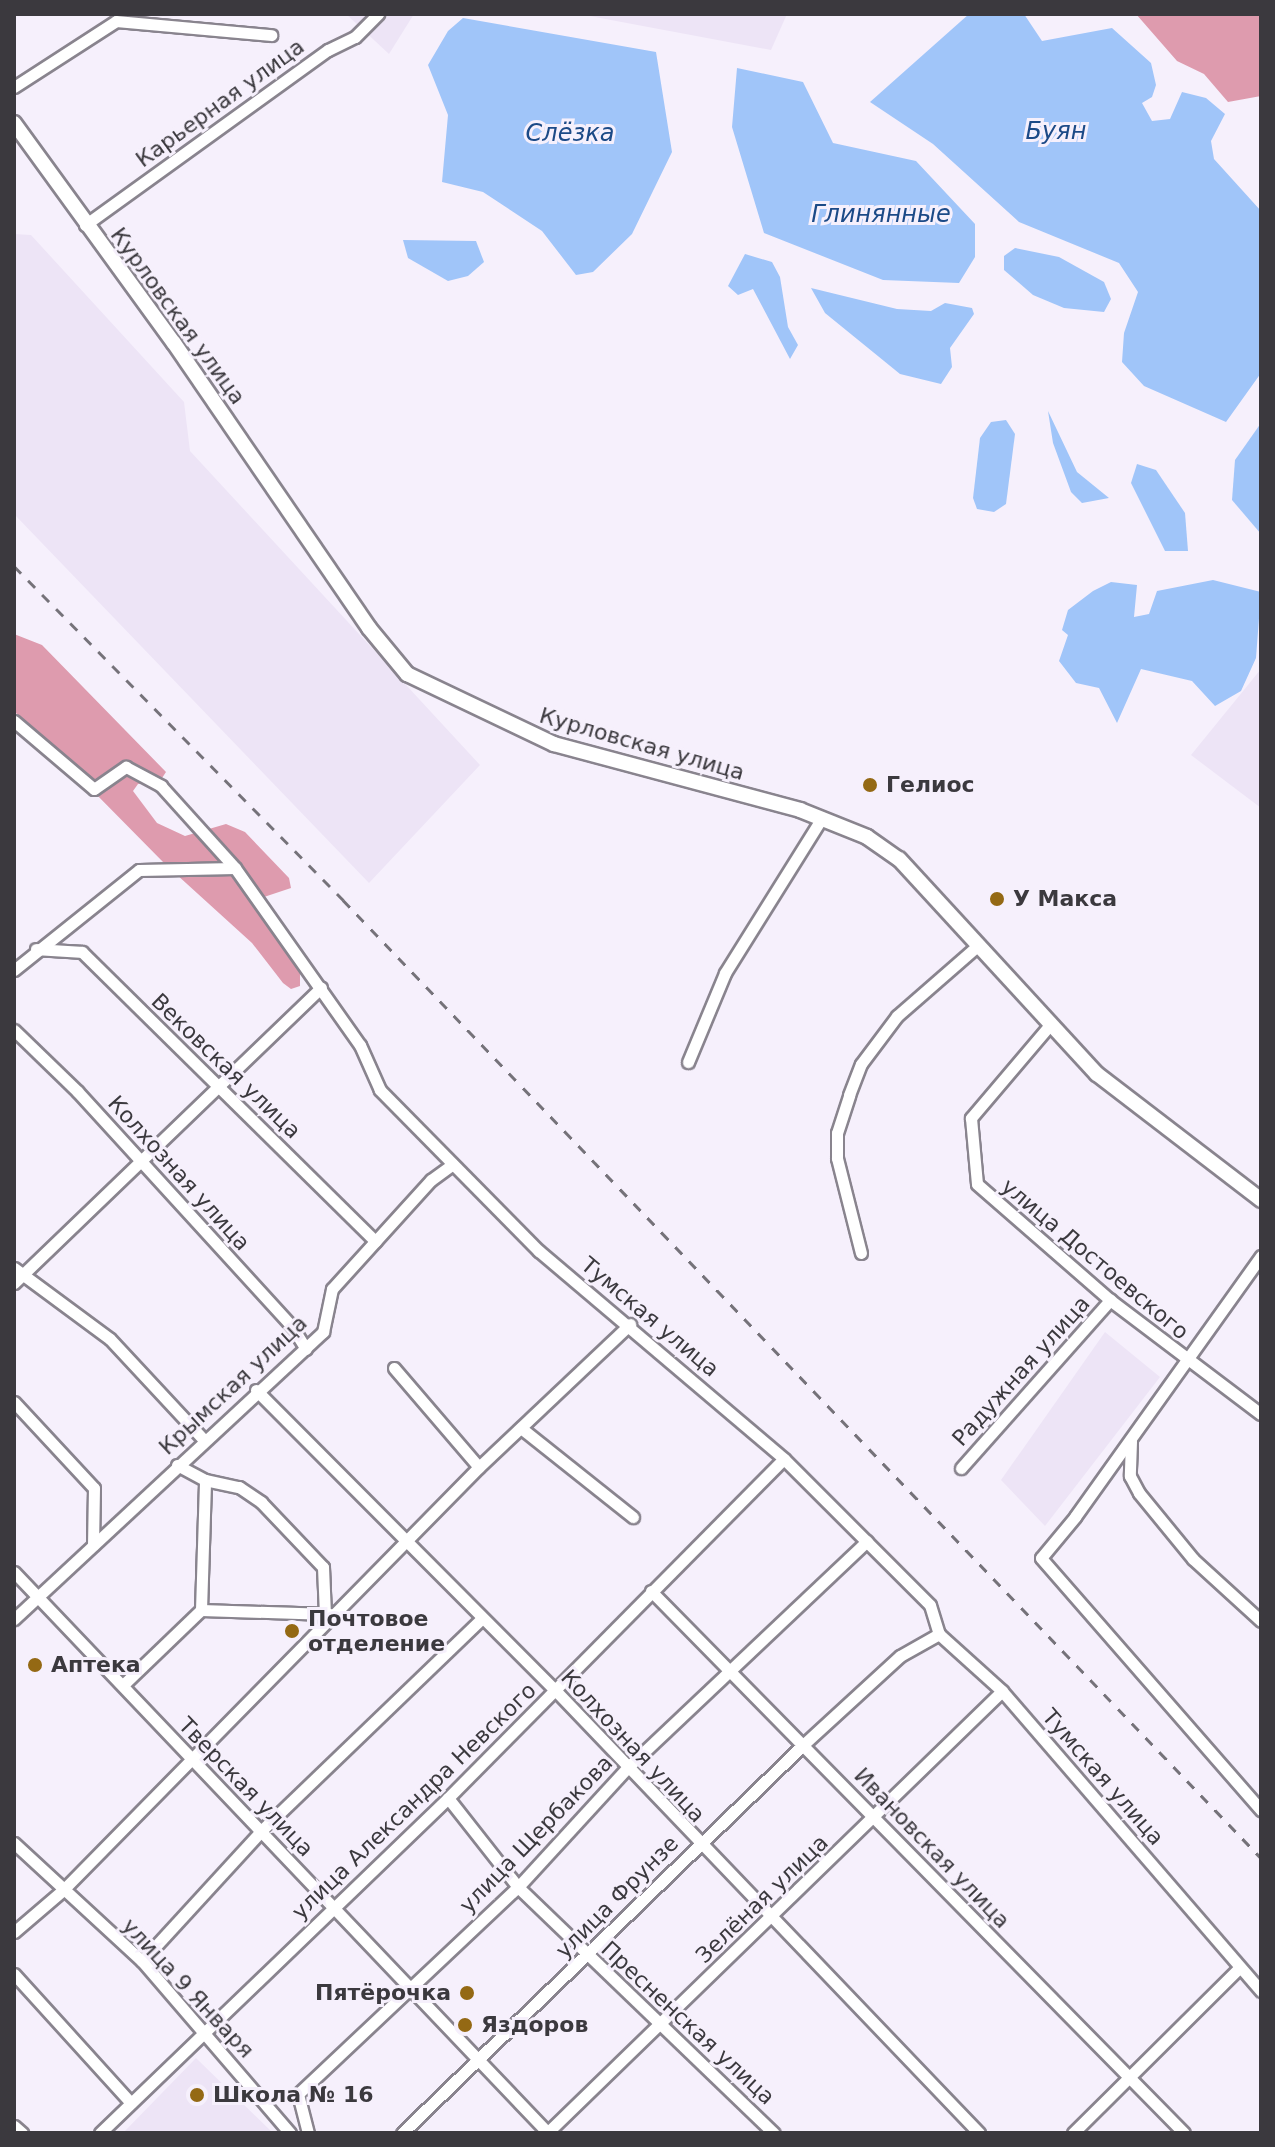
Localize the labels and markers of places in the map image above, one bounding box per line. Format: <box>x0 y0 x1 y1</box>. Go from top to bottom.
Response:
place label: Гелиос <box>886 772 975 798</box>
marker: Гелиос <box>861 776 879 794</box>
place label: У Макса <box>1013 886 1117 912</box>
marker: У Макса <box>988 890 1006 908</box>
place label: Почтовое отделение <box>308 1605 445 1656</box>
marker: Почтовое отделение <box>283 1622 301 1640</box>
place label: Аптека <box>51 1652 141 1678</box>
marker: Аптека <box>26 1656 44 1674</box>
place label: Пятёрочка <box>315 1980 451 2006</box>
marker: Пятёрочка <box>458 1984 476 2002</box>
place label: Яздоров <box>481 2012 588 2038</box>
marker: Яздоров <box>456 2016 474 2034</box>
place label: Школа № 16 <box>213 2082 374 2108</box>
marker: Школа № 16 <box>188 2086 206 2104</box>

